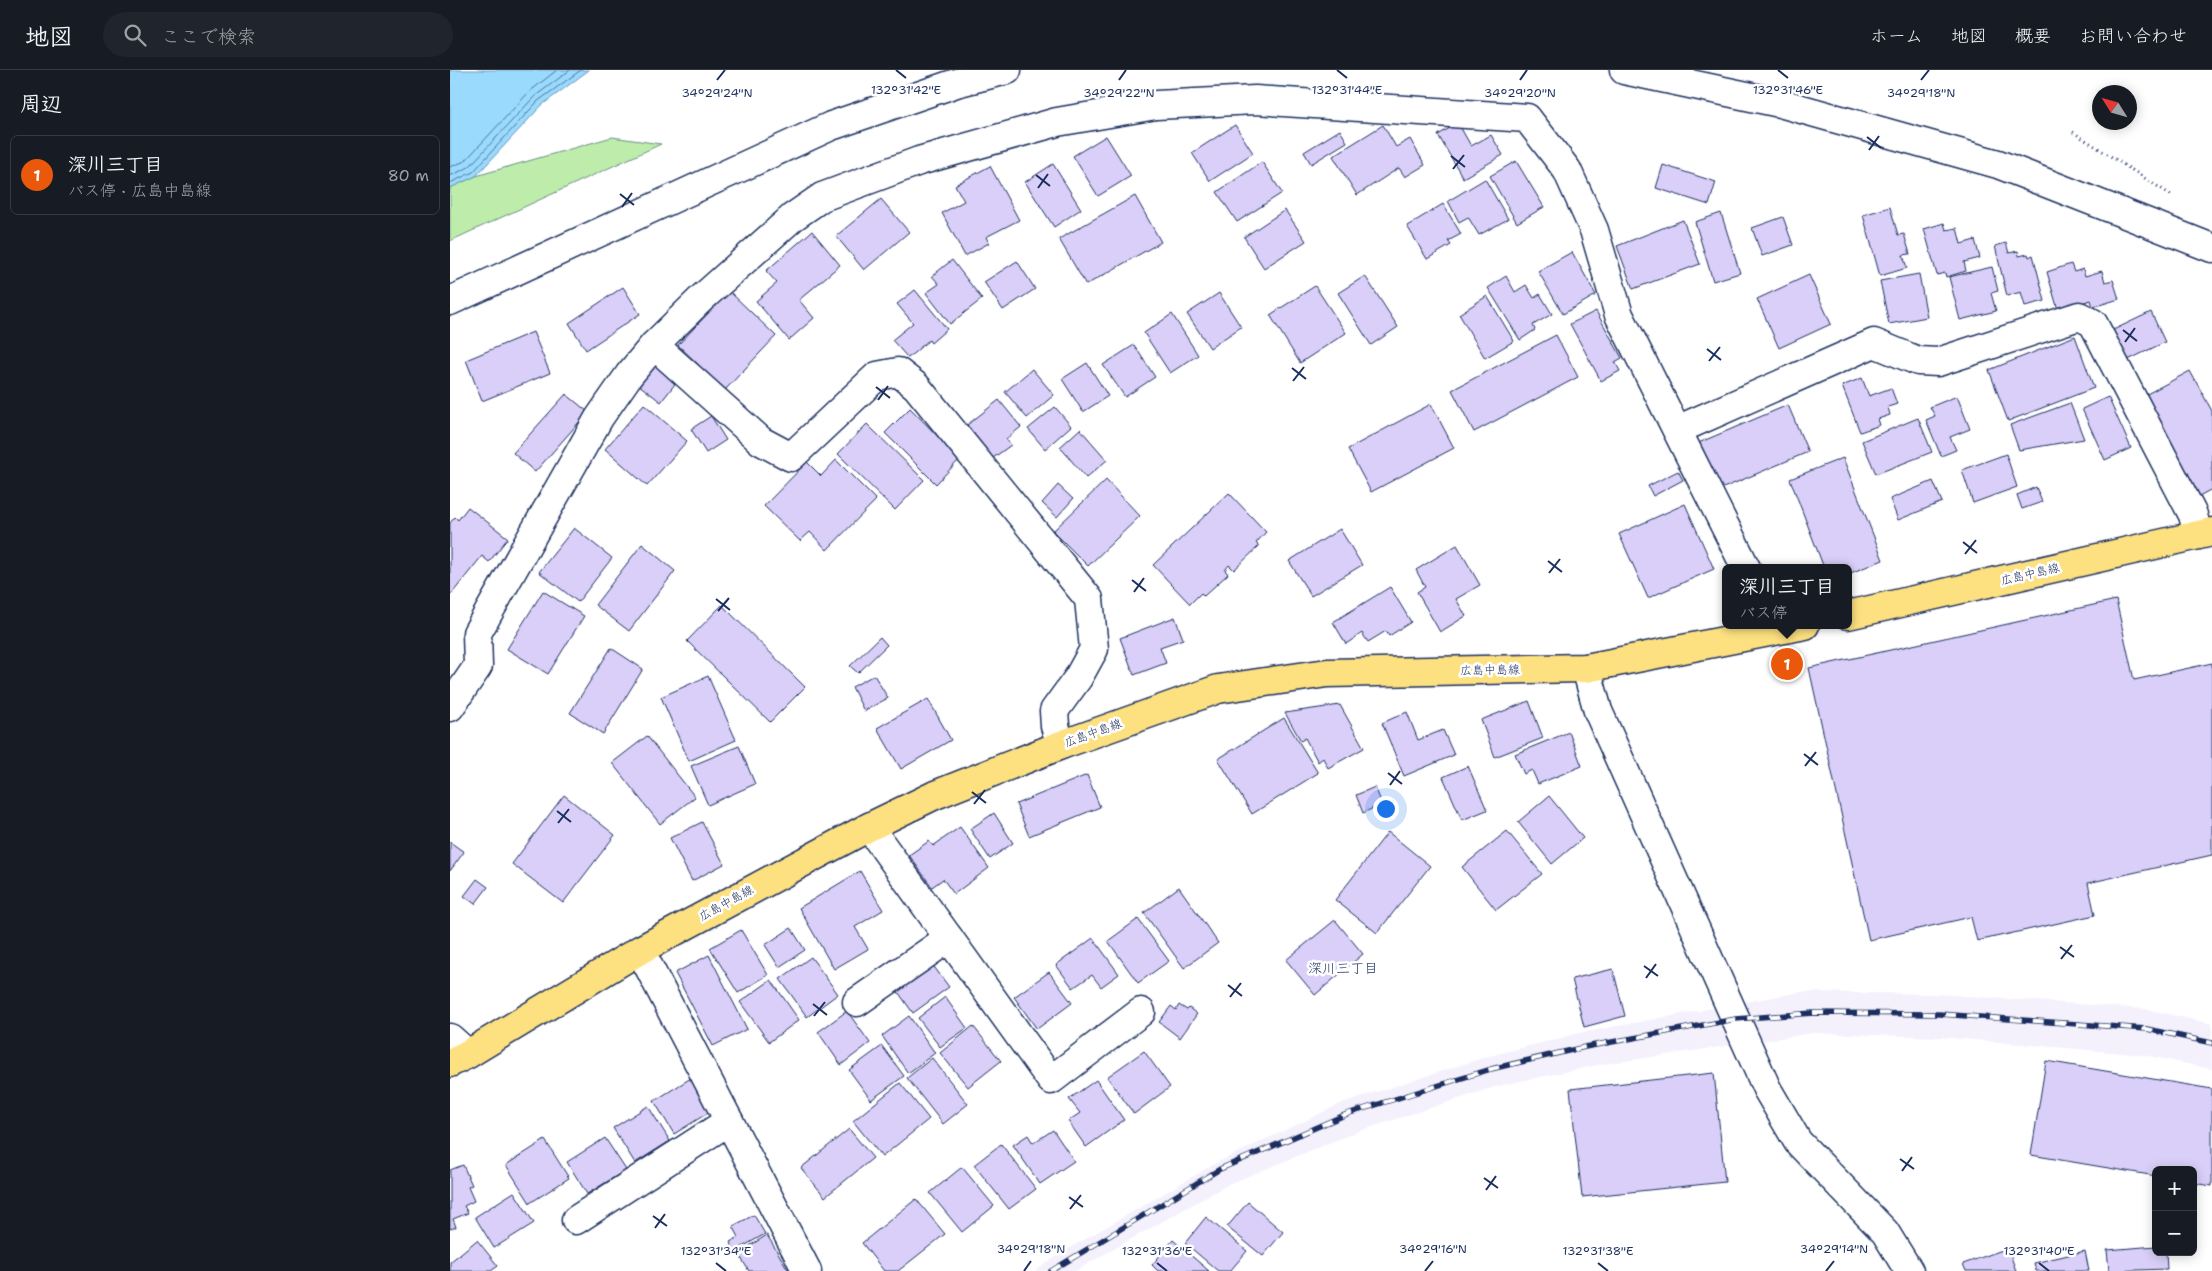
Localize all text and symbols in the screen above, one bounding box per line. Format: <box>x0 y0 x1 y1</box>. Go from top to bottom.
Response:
search box <box>103 12 453 57</box>
text: 地図 <box>25 21 73 53</box>
icon: search <box>121 21 149 49</box>
text: ここで検索 <box>161 24 256 49</box>
text: ホーム <box>1870 24 1923 48</box>
text: 地図 <box>1951 24 1987 48</box>
text: 概要 <box>2015 24 2051 48</box>
text: お問い合わせ <box>2079 24 2187 48</box>
text: 132°31'42"E <box>871 82 941 98</box>
text: 132°31'44"E <box>1312 82 1382 98</box>
text: 132°31'46"E <box>1753 82 1823 98</box>
text: 34°29'24"N <box>681 85 753 101</box>
text: 34°29'22"N <box>1083 85 1155 101</box>
text: 34°29'20"N <box>1484 85 1556 101</box>
text: 34°29'18"N <box>1887 85 1955 101</box>
north arrow <box>2092 85 2137 130</box>
text: 周辺 <box>20 90 62 118</box>
text: 深川三丁目 <box>68 152 163 177</box>
text: 1 <box>33 165 41 186</box>
text: 80 m <box>388 165 429 186</box>
text: バス停 · 広島中島線 <box>68 180 211 201</box>
street label: 広島中島線 <box>1999 559 2061 589</box>
popup <box>1722 564 1852 629</box>
text: 深川三丁目 <box>1739 574 1835 599</box>
text: バス停 <box>1739 602 1788 623</box>
pin: 1 <box>1771 645 1803 683</box>
street label: 広島中島線 <box>1460 661 1520 679</box>
street label: 広島中島線 <box>1062 715 1124 751</box>
your location <box>1373 796 1399 822</box>
street label: 広島中島線 <box>696 881 756 925</box>
district label: 深川三丁目 <box>1308 959 1378 977</box>
map controls <box>2152 1166 2197 1256</box>
button: + <box>2152 1166 2197 1211</box>
button: − <box>2152 1211 2197 1256</box>
text: 34°29'18"N <box>997 1241 1065 1257</box>
text: 34°29'16"N <box>1399 1241 1467 1257</box>
text: 34°29'14"N <box>1800 1241 1868 1257</box>
text: 132°31'34"E <box>681 1243 751 1259</box>
text: 132°31'36"E <box>1122 1243 1192 1259</box>
text: 132°31'38"E <box>1563 1243 1633 1259</box>
text: 132°31'40"E <box>2003 1243 2075 1259</box>

